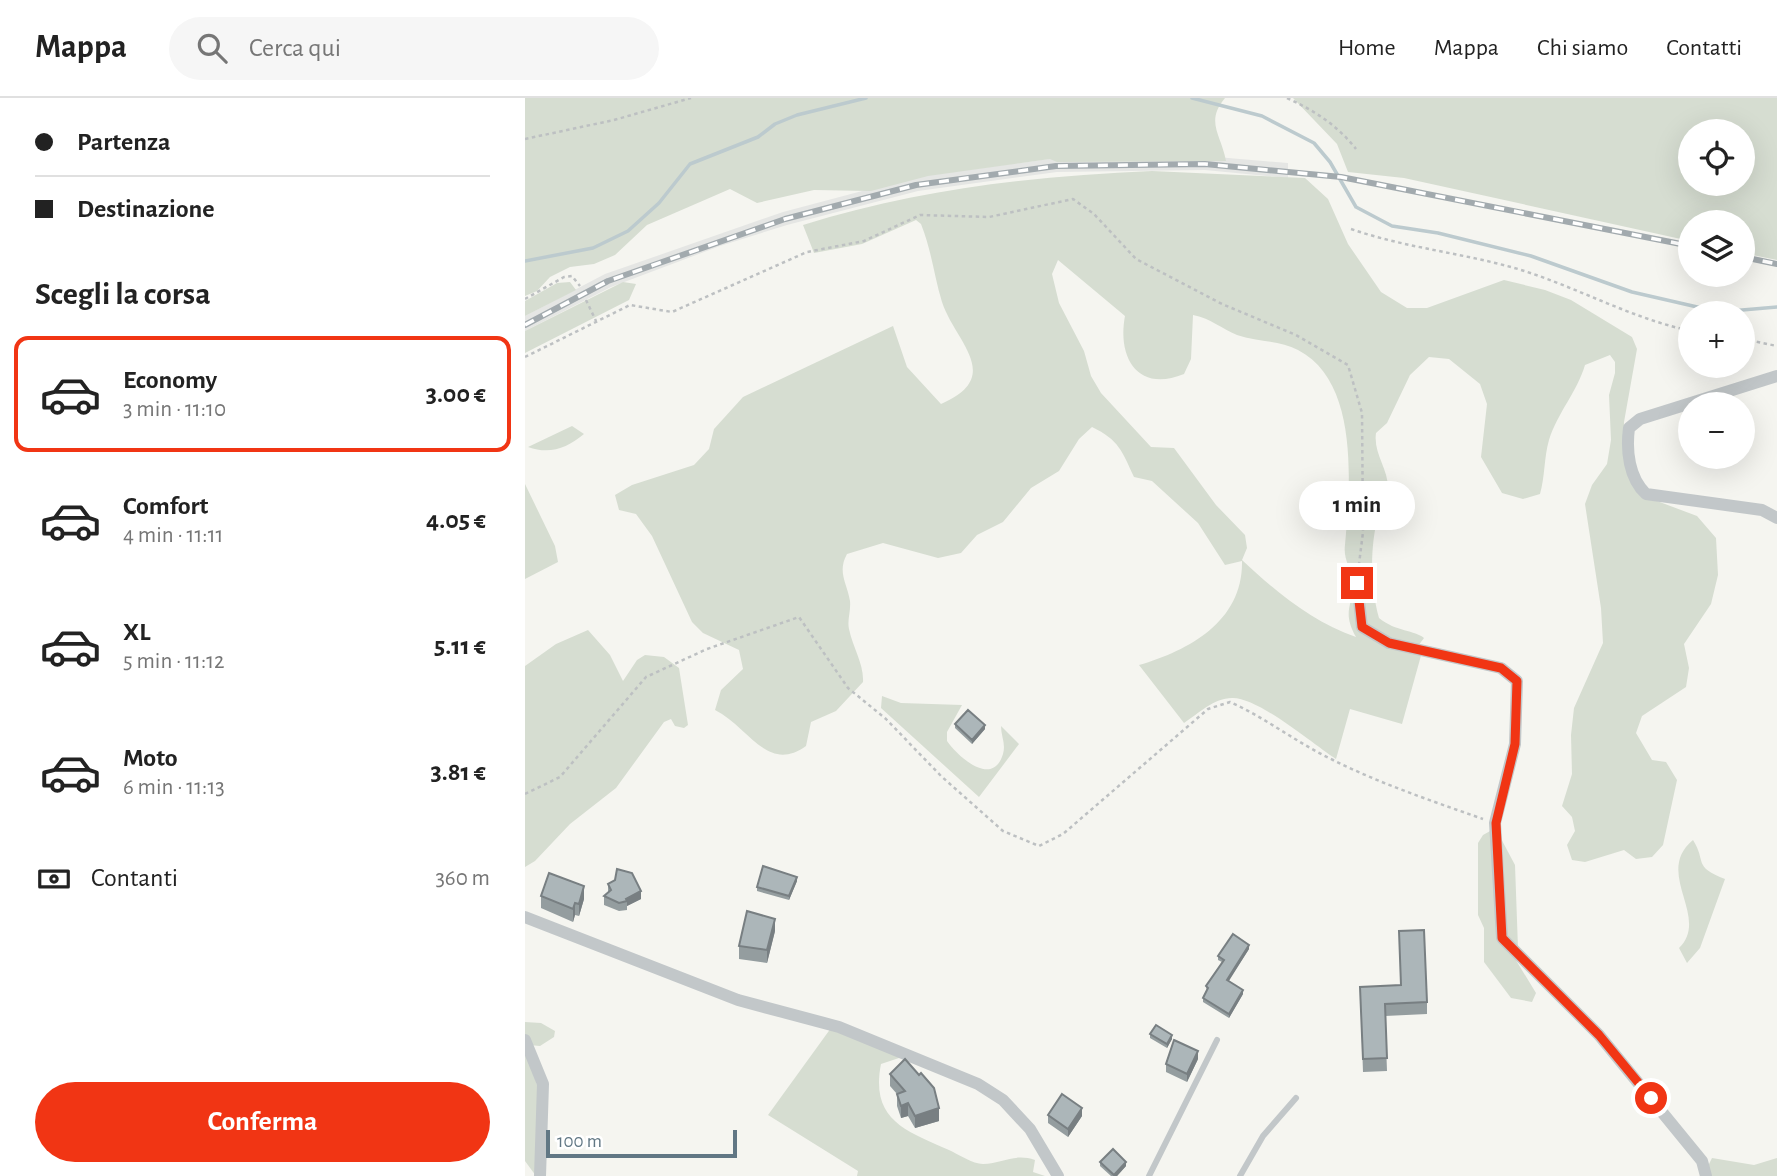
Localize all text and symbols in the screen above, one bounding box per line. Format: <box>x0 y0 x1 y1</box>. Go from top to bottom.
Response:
search box <box>169 17 659 80</box>
icon: search <box>193 29 231 67</box>
text: Mappa <box>35 31 127 64</box>
text: Cerca qui <box>249 35 341 61</box>
text: Home <box>1338 36 1396 60</box>
text: Mappa <box>1434 36 1499 60</box>
text: Chi siamo <box>1537 36 1628 60</box>
text: Contatti <box>1666 36 1742 60</box>
map controls <box>1678 119 1755 469</box>
button: locate <box>1678 119 1755 196</box>
text: Partenza <box>77 129 170 155</box>
text: Destinazione <box>77 196 215 222</box>
button: layers <box>1678 210 1755 287</box>
text: Scegli la corsa <box>35 278 211 310</box>
button: + <box>1678 301 1755 378</box>
icon: car <box>39 363 102 426</box>
text: Economy <box>123 367 217 393</box>
text: 3.00 € <box>426 381 486 407</box>
button: − <box>1678 392 1755 469</box>
text: 3 min · 11:10 <box>123 398 226 421</box>
callout: 1 min <box>1299 482 1415 531</box>
icon: car <box>39 489 102 552</box>
text: Comfort <box>123 493 208 519</box>
text: 1 min <box>1333 494 1381 517</box>
text: 4.05 € <box>426 507 486 533</box>
text: 4 min · 11:11 <box>123 524 223 547</box>
route end <box>1341 567 1373 599</box>
icon: car <box>39 615 102 678</box>
text: XL <box>123 619 150 645</box>
text: 5.11 € <box>434 633 486 659</box>
text: 5 min · 11:12 <box>123 650 225 673</box>
icon: car <box>39 741 102 804</box>
text: Moto <box>123 745 178 771</box>
text: 3.81 € <box>431 759 486 785</box>
text: 6 min · 11:13 <box>123 776 225 799</box>
icon: cash <box>35 860 73 898</box>
text: Contanti <box>91 865 178 891</box>
text: 360 m <box>435 867 490 890</box>
button: Conferma <box>35 1082 490 1162</box>
route start <box>1635 1082 1667 1114</box>
scale bar <box>546 1127 737 1159</box>
text: 100 m <box>557 1132 602 1151</box>

